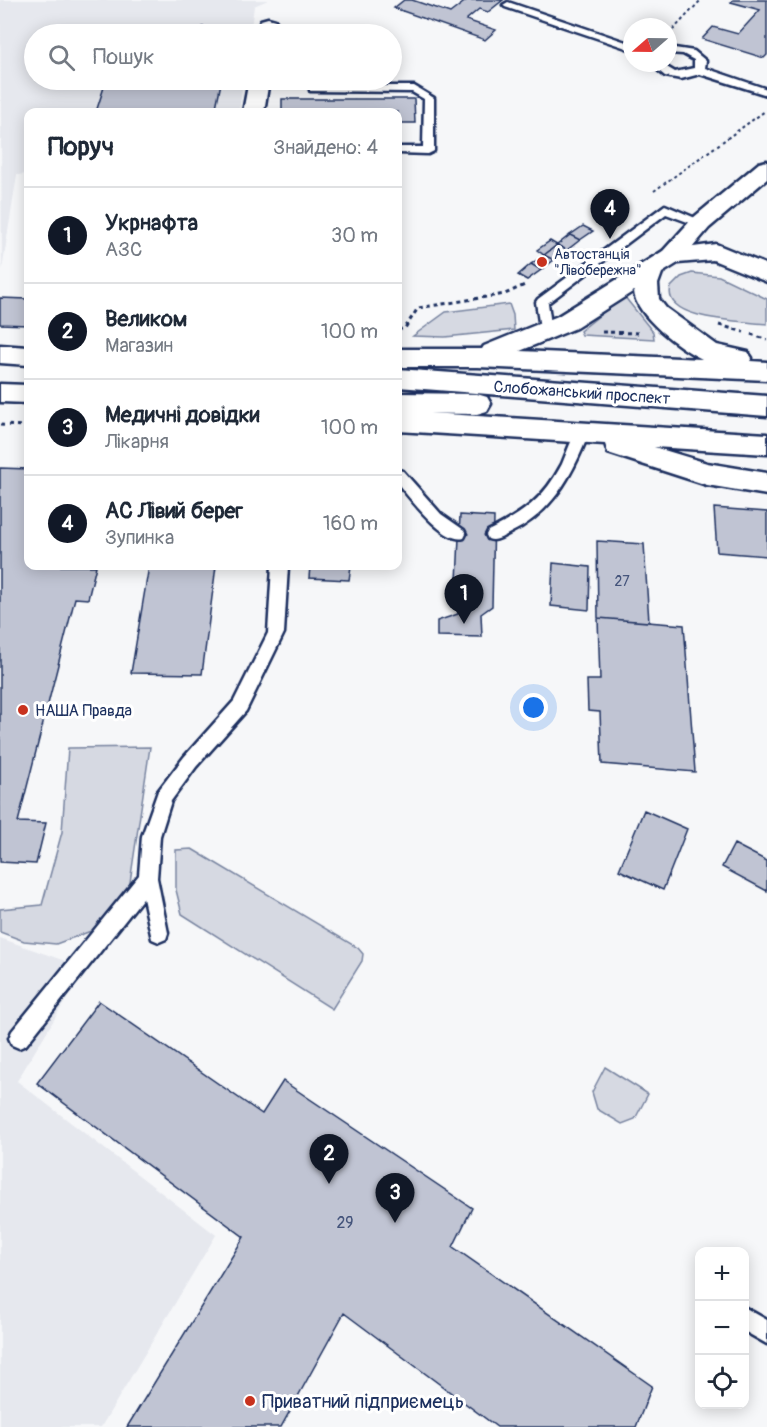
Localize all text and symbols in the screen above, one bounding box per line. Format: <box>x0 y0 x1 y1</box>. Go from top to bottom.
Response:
north arrow <box>623 18 677 72</box>
search box <box>24 24 402 90</box>
icon: search <box>45 41 78 74</box>
text: Пошук <box>93 43 154 71</box>
text: Поруч <box>48 131 114 163</box>
text: Знайдено: 4 <box>273 135 378 160</box>
pin: 4 <box>590 190 630 239</box>
text: Укрнафта <box>105 209 198 237</box>
text: 1 <box>64 223 71 248</box>
text: 30 m <box>331 223 378 248</box>
text: АЗС <box>105 237 142 262</box>
place label: Автостанція "Лівобережна" <box>554 246 642 279</box>
marker: Автостанція "Лівобережна" <box>535 255 549 269</box>
text: Великом <box>105 305 187 333</box>
text: 2 <box>62 319 73 344</box>
text: 100 m <box>321 319 378 344</box>
text: Магазин <box>105 333 173 358</box>
street label: Слобожанський проспект <box>493 377 671 409</box>
text: Медичні довідки <box>105 401 260 429</box>
text: 3 <box>62 415 73 440</box>
text: 100 m <box>321 415 378 440</box>
text: Лікарня <box>105 429 169 454</box>
text: АС Лівий берег <box>105 497 243 525</box>
text: 4 <box>62 511 73 536</box>
text: 160 m <box>323 511 378 536</box>
text: Зупинка <box>105 525 174 550</box>
house number: 27 <box>614 573 630 590</box>
pin: 1 <box>444 574 484 624</box>
your location <box>519 693 548 722</box>
place label: НАША Правда <box>35 701 132 721</box>
marker: НАША Правда <box>16 703 30 717</box>
pin: 2 <box>310 1134 348 1184</box>
pin: 3 <box>376 1174 414 1223</box>
house number: 29 <box>336 1213 354 1233</box>
map controls <box>695 1247 749 1409</box>
button: + <box>695 1247 749 1301</box>
button: − <box>695 1301 749 1355</box>
button: locate <box>695 1355 749 1409</box>
place label: Приватний підприємець <box>262 1389 464 1414</box>
marker: Приватний підприємець <box>243 1394 257 1408</box>

